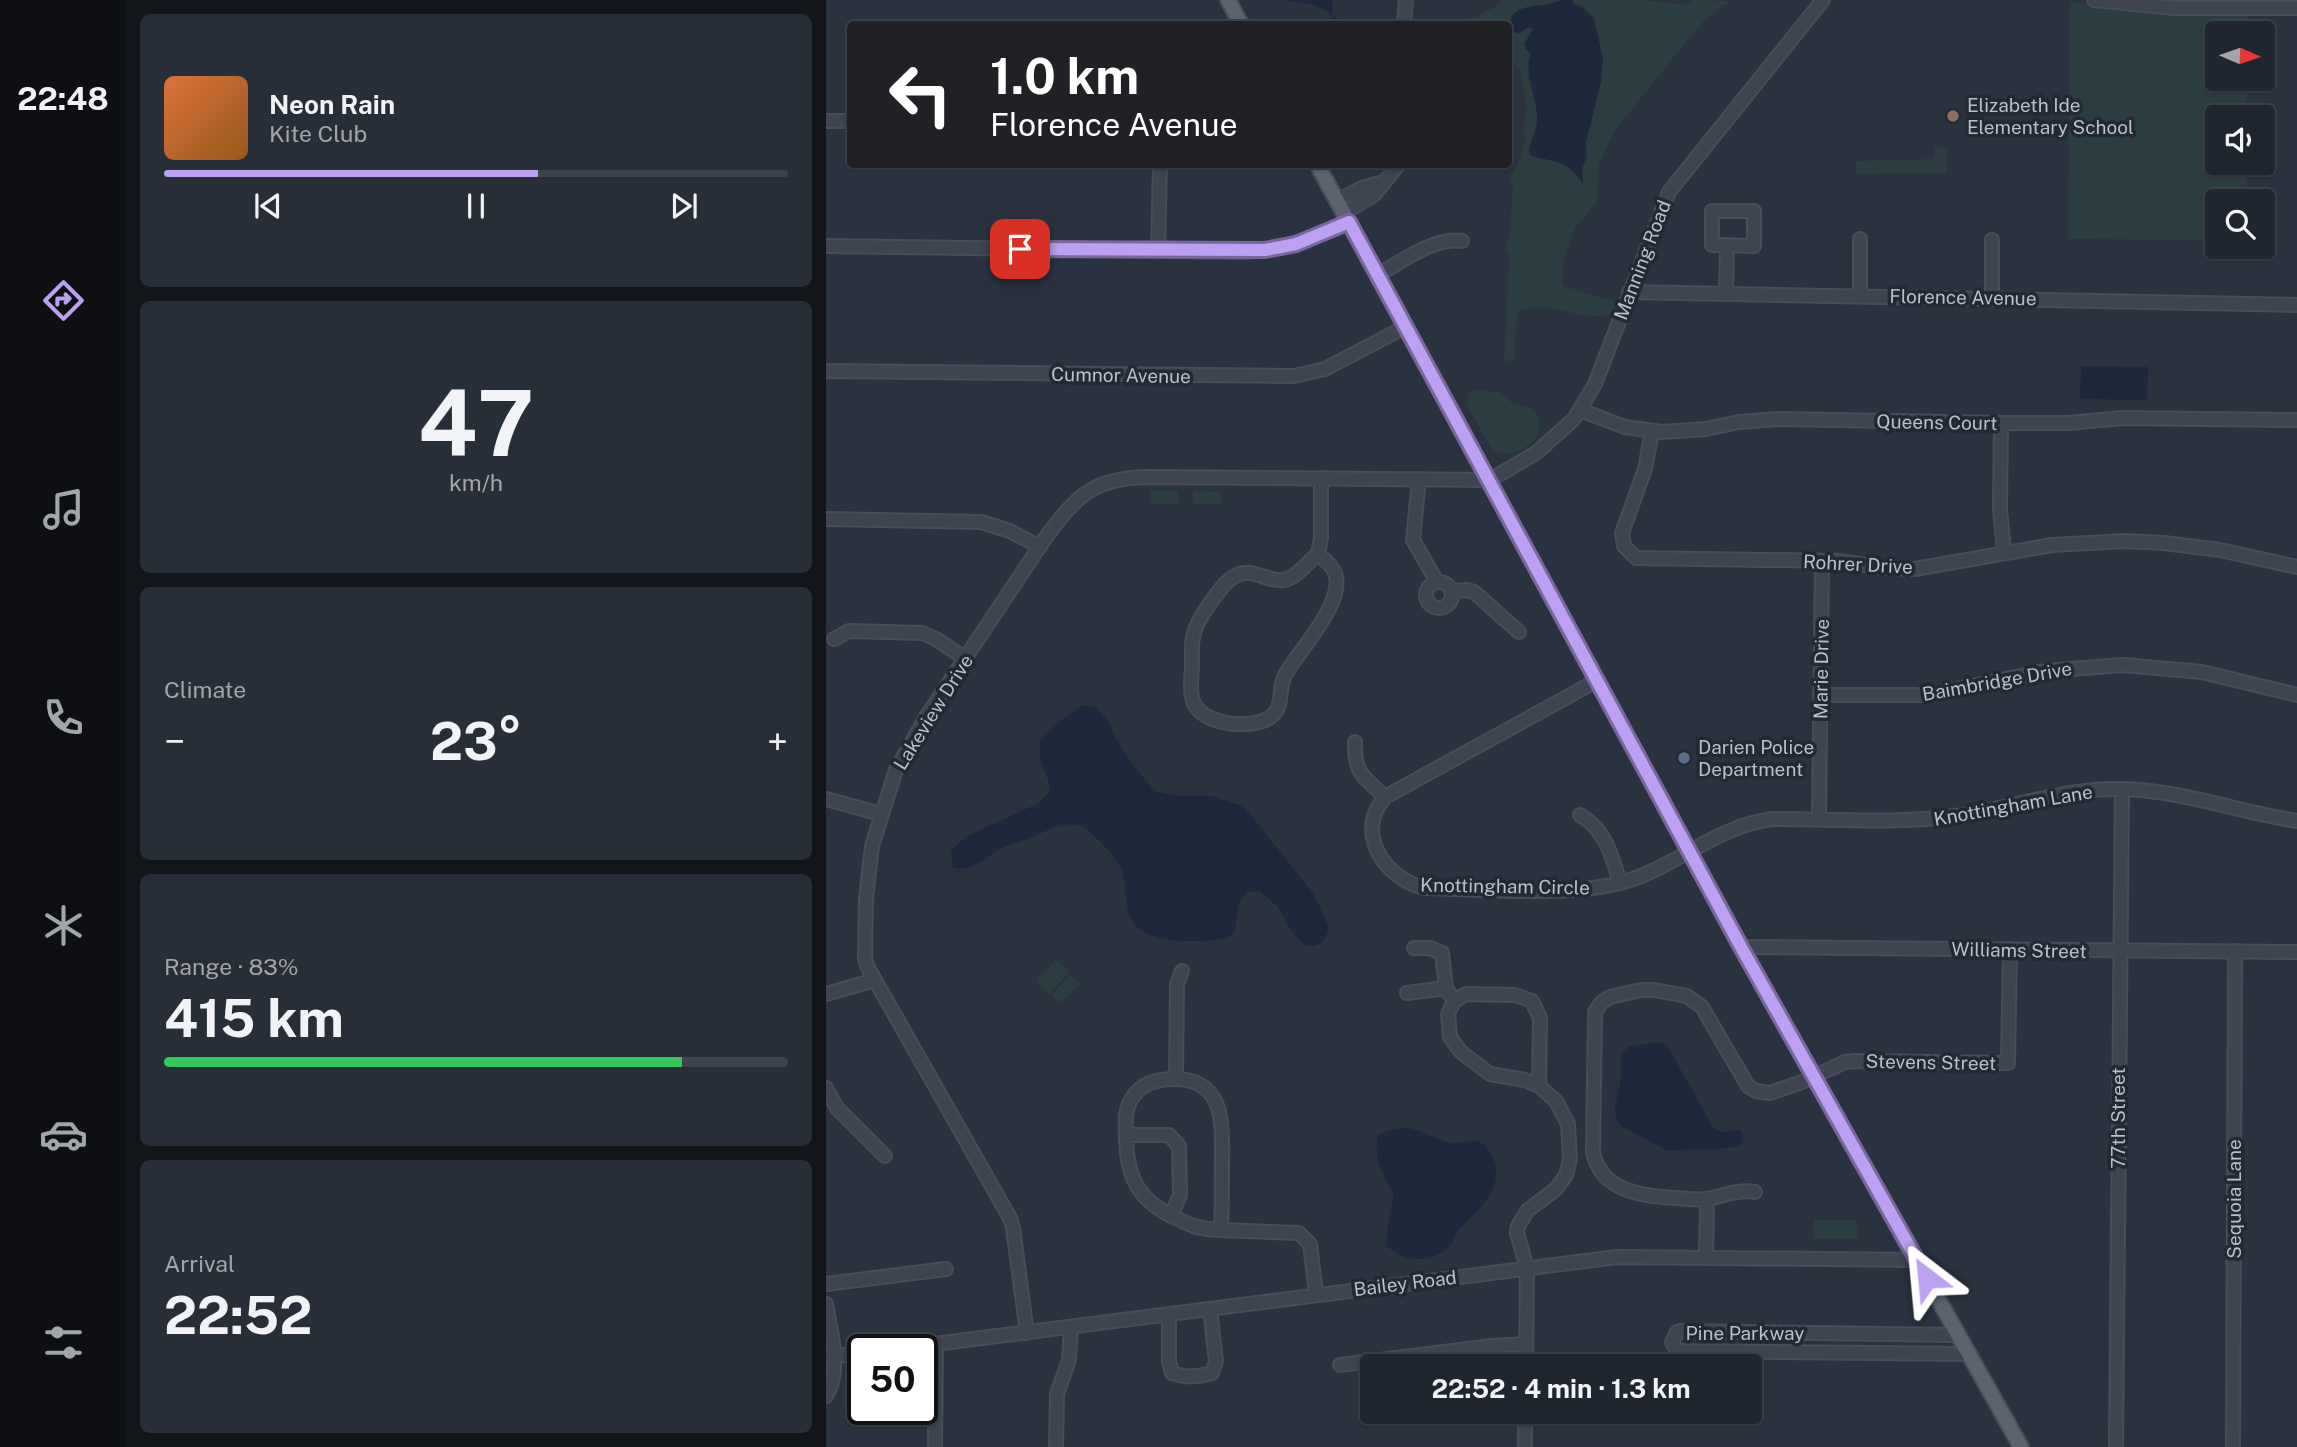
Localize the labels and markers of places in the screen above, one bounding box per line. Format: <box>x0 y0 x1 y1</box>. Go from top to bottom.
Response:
place label: Elizabeth Ide Elementary School <box>1967 94 2134 138</box>
marker: Elizabeth Ide Elementary School <box>1945 108 1961 124</box>
pin <box>990 219 1050 279</box>
place label: Darien Police Department <box>1698 736 1814 780</box>
marker: Darien Police Department <box>1676 750 1692 766</box>

